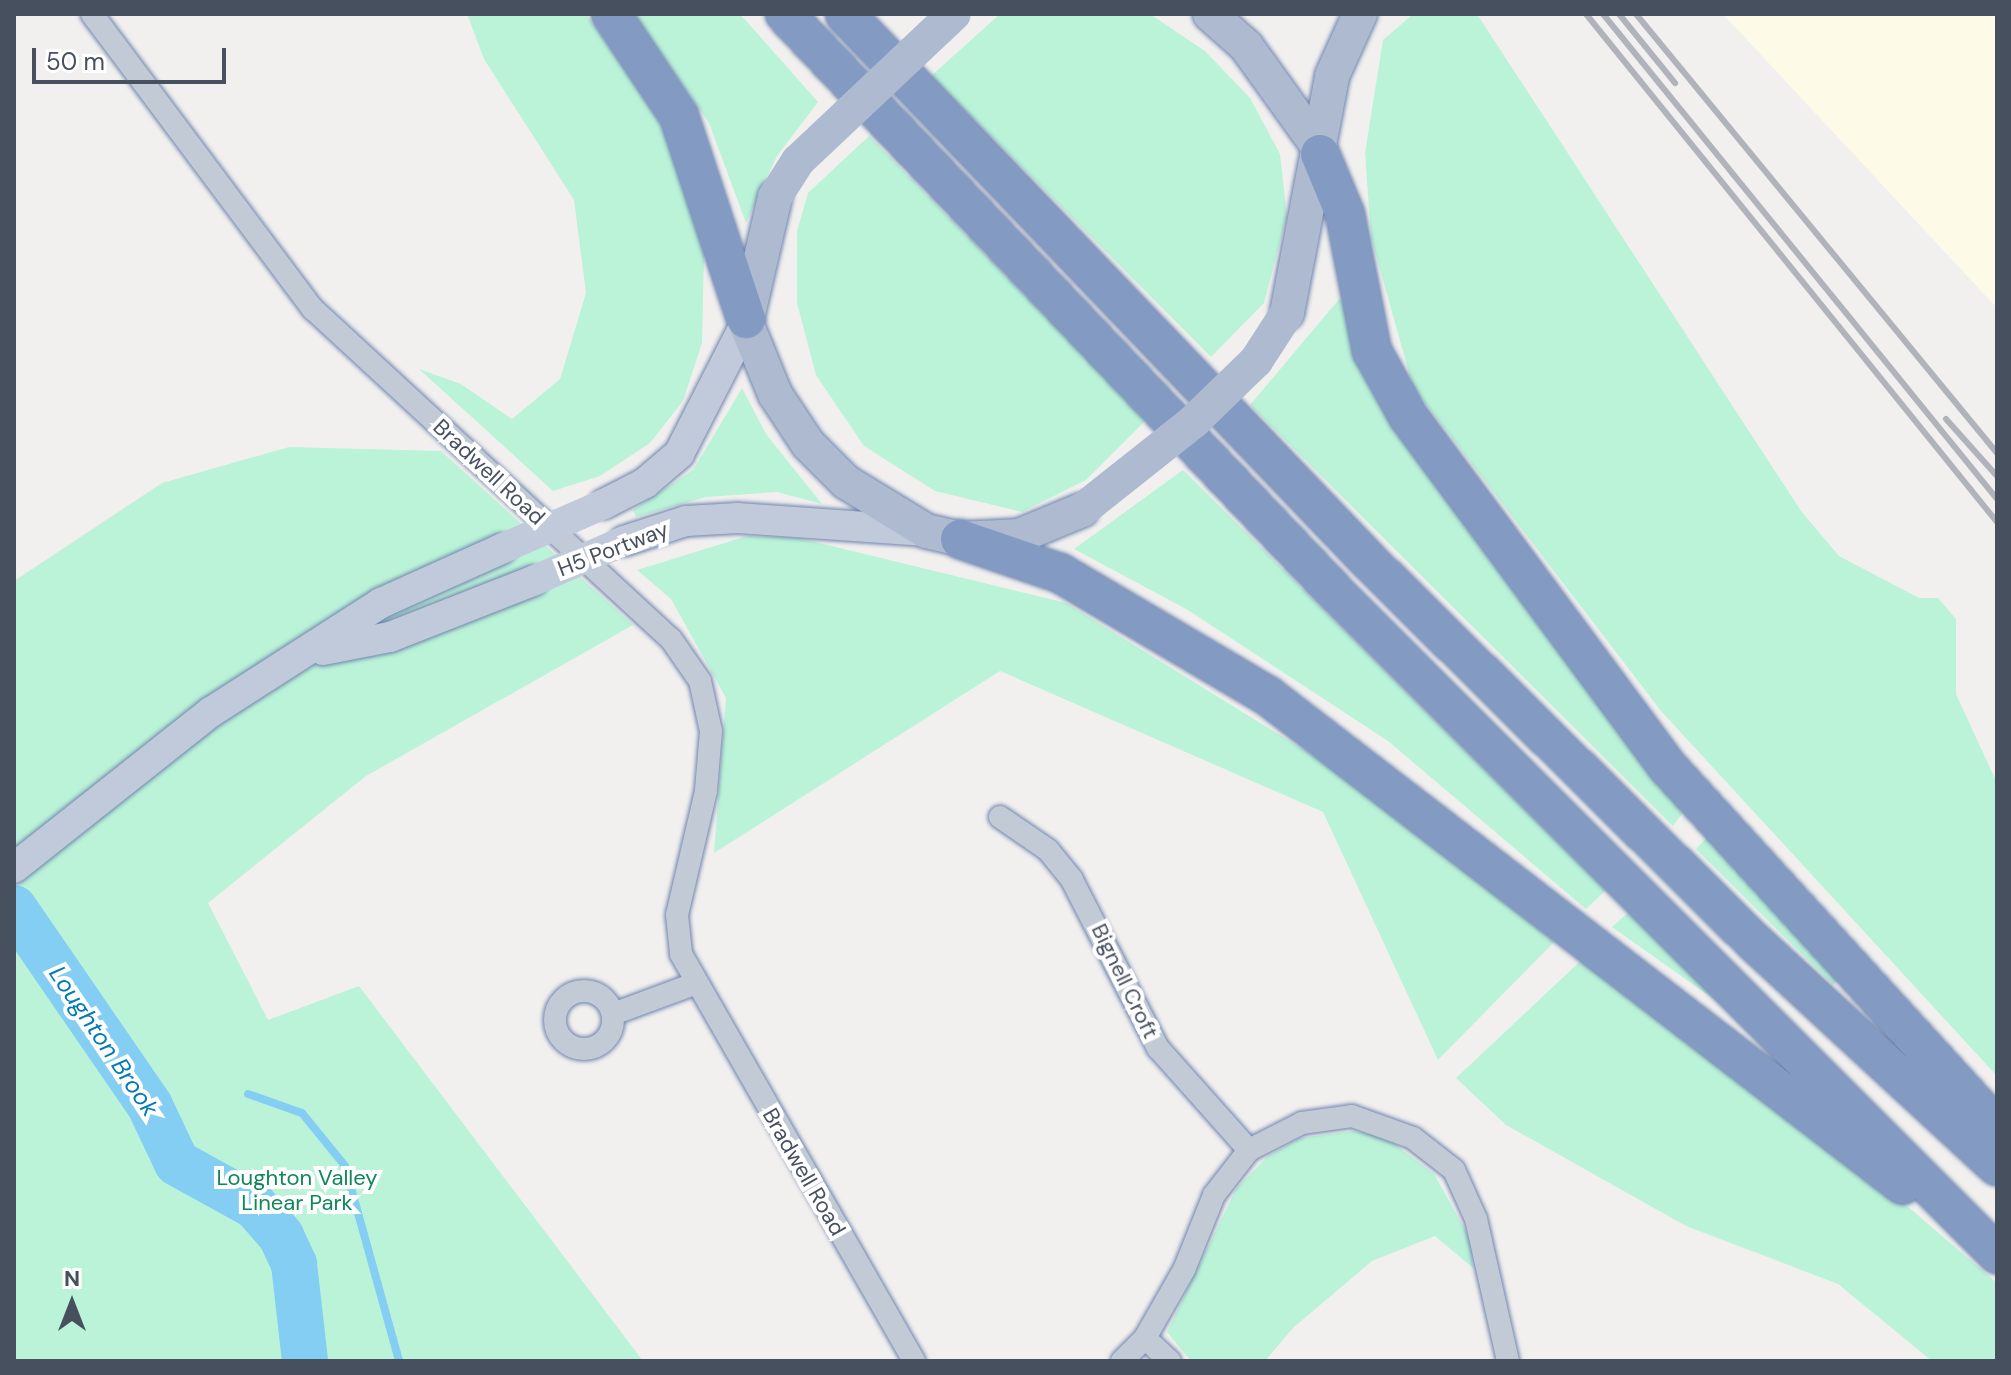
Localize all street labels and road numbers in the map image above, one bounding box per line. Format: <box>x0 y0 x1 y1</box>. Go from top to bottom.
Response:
street label: Bradwell Road <box>428 414 550 530</box>
street label: H5 Portway <box>554 516 672 582</box>
street label: Bignell Croft <box>1086 919 1164 1043</box>
street label: Bradwell Road <box>757 1104 851 1240</box>

